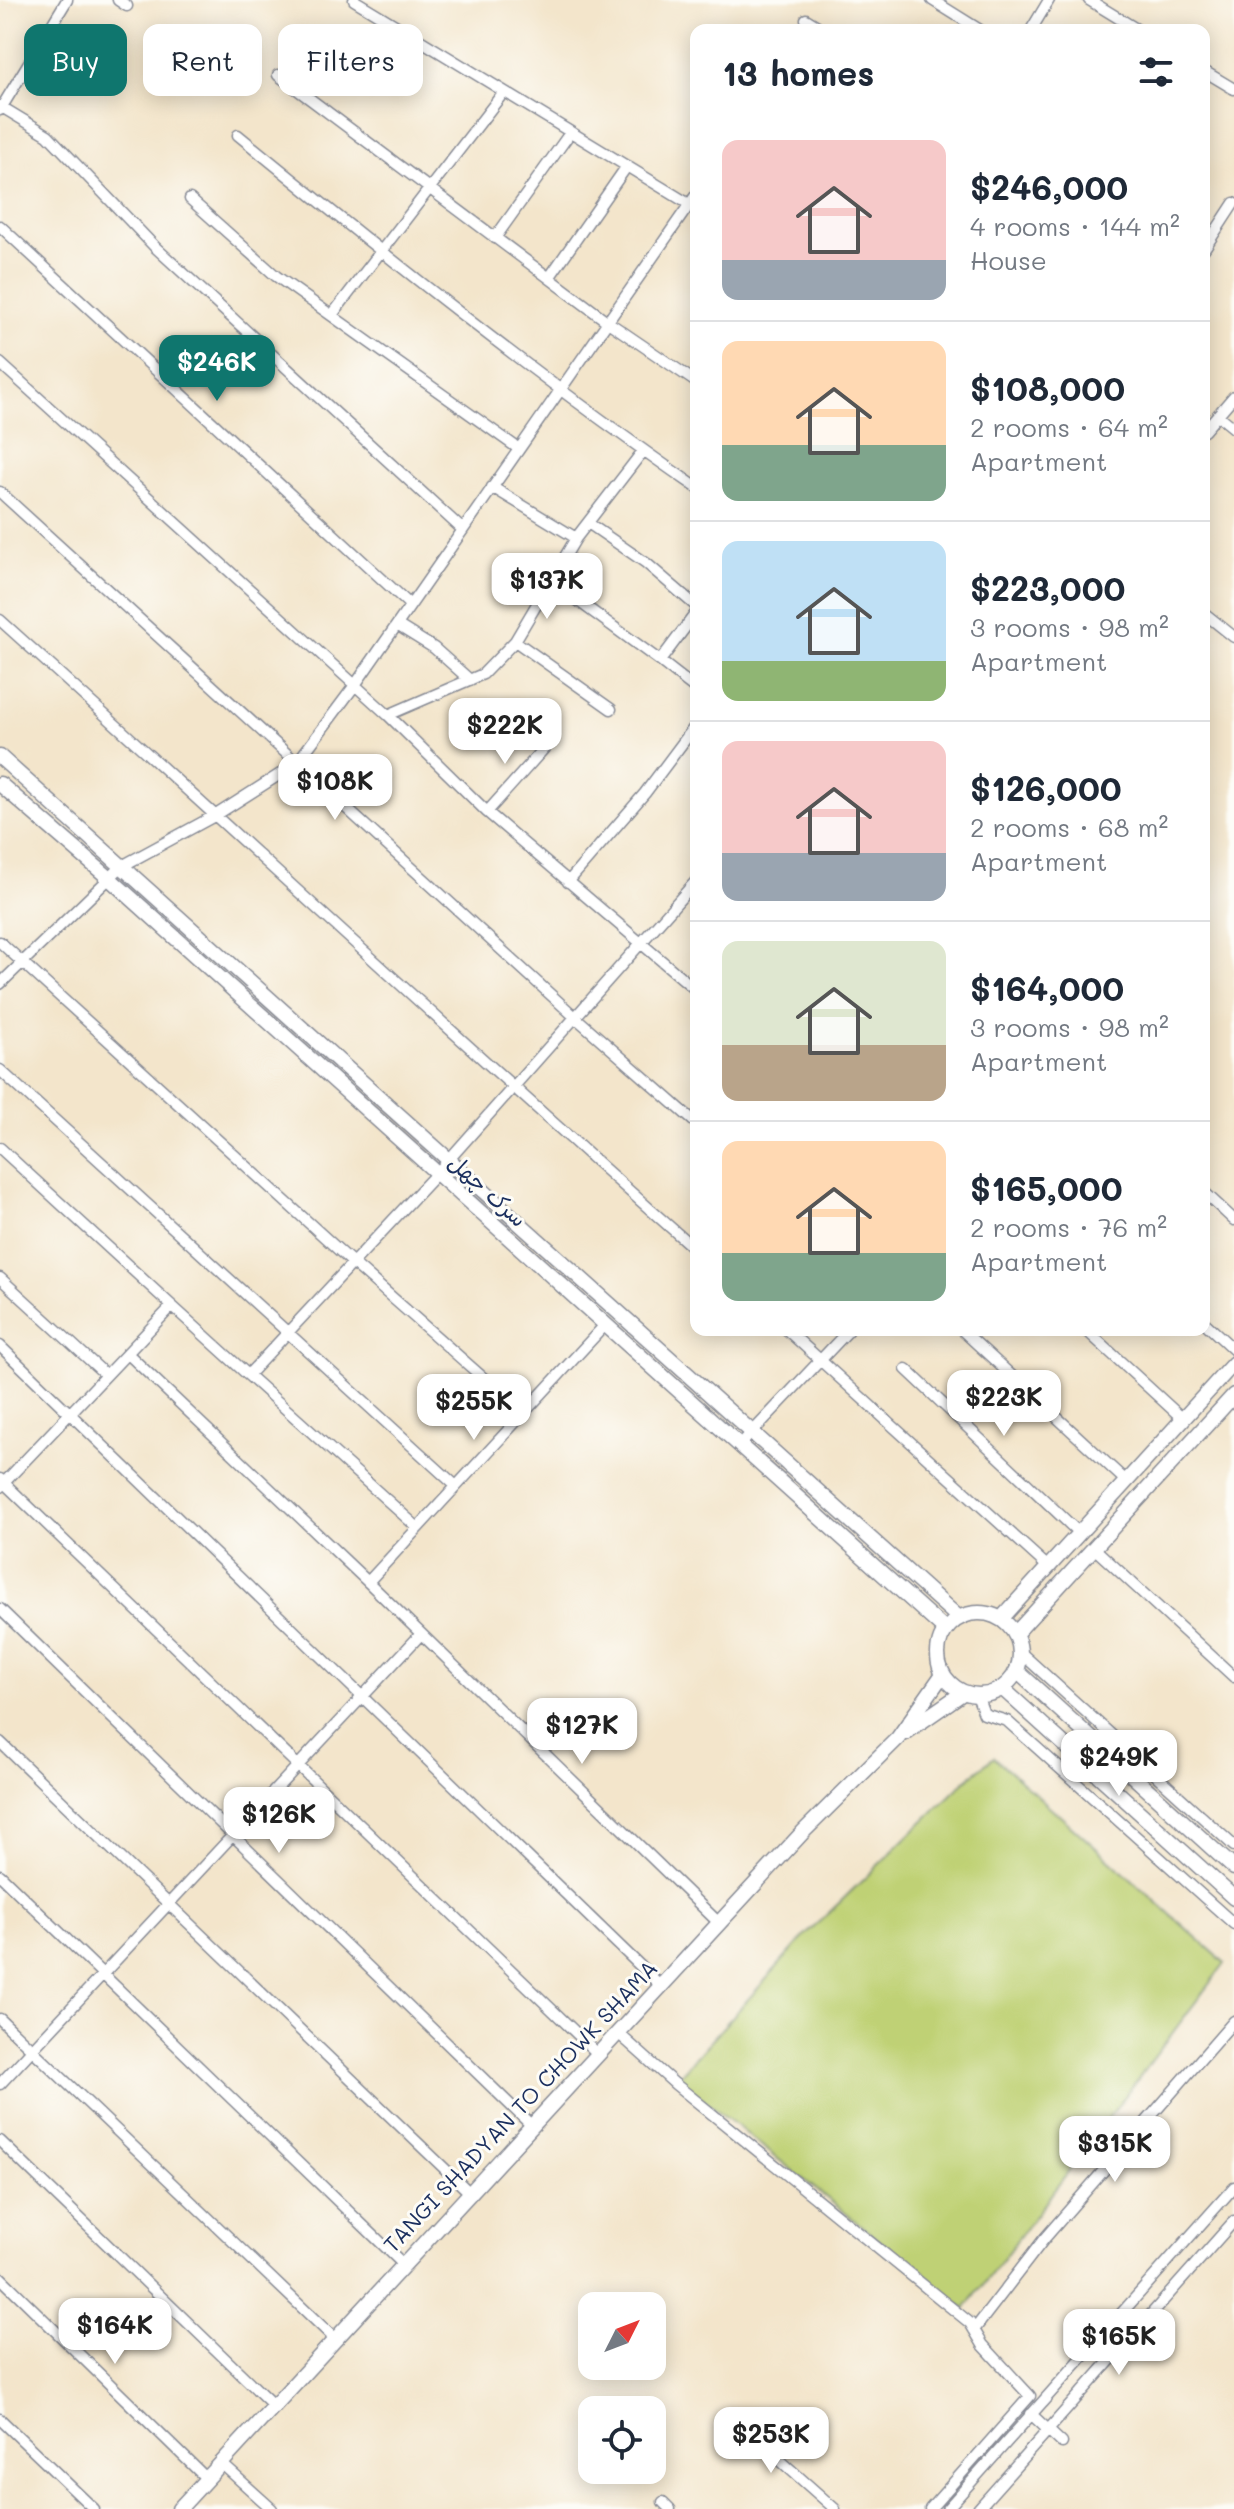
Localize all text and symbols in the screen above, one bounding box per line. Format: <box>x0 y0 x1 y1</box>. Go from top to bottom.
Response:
chip: Buy <box>24 24 127 96</box>
chip: Rent <box>143 24 262 96</box>
chip: Filters <box>278 24 423 96</box>
text: 13 homes <box>722 50 875 95</box>
icon: filters <box>1134 50 1178 94</box>
text: $246,000 <box>970 164 1128 209</box>
icon: home <box>786 172 882 268</box>
text: 4 rooms · 144 m² <box>970 209 1180 243</box>
text: House <box>970 243 1047 277</box>
pin: $246K <box>161 335 273 403</box>
text: $246K <box>177 344 257 378</box>
text: $108,000 <box>970 365 1125 410</box>
icon: home <box>786 373 882 469</box>
text: 2 rooms · 64 m² <box>970 410 1168 444</box>
text: Apartment <box>970 444 1107 478</box>
pin: $137K <box>491 553 603 621</box>
text: $137K <box>510 562 584 596</box>
text: $223,000 <box>970 565 1125 610</box>
icon: home <box>786 573 882 669</box>
text: 3 rooms · 98 m² <box>970 610 1169 644</box>
text: Apartment <box>970 644 1107 678</box>
pin: $222K <box>449 698 561 766</box>
text: $222K <box>467 707 543 741</box>
pin: $108K <box>279 754 391 822</box>
text: $108K <box>296 763 374 797</box>
text: $126,000 <box>970 765 1122 810</box>
icon: home <box>786 773 882 869</box>
text: 2 rooms · 68 m² <box>970 810 1168 844</box>
text: Apartment <box>970 844 1107 878</box>
text: $164,000 <box>970 965 1124 1010</box>
icon: home <box>786 973 882 1069</box>
text: 3 rooms · 98 m² <box>970 1010 1169 1044</box>
text: Apartment <box>970 1044 1107 1078</box>
street label: سرک چهل <box>443 1147 533 1233</box>
text: $165,000 <box>970 1165 1123 1210</box>
icon: home <box>786 1173 882 1269</box>
text: 2 rooms · 76 m² <box>970 1210 1167 1244</box>
text: Apartment <box>970 1244 1107 1278</box>
pin: $223K <box>948 1370 1060 1438</box>
pin: $255K <box>418 1374 530 1442</box>
text: $223K <box>965 1379 1043 1413</box>
text: $255K <box>435 1383 513 1417</box>
pin: $127K <box>526 1698 638 1766</box>
text: $127K <box>545 1707 619 1741</box>
pin: $249K <box>1063 1730 1175 1798</box>
text: $249K <box>1079 1739 1159 1773</box>
pin: $126K <box>223 1787 335 1855</box>
text: $126K <box>242 1796 316 1830</box>
street label: TANGI SHADYAN TO CHOWK SHAMA <box>377 1954 663 2258</box>
pin: $315K <box>1059 2116 1171 2184</box>
text: $315K <box>1077 2125 1153 2159</box>
north arrow <box>578 2292 666 2380</box>
map controls <box>578 2292 666 2484</box>
pin: $164K <box>59 2298 171 2366</box>
text: $164K <box>77 2307 153 2341</box>
pin: $165K <box>1063 2309 1175 2377</box>
text: $165K <box>1081 2318 1157 2352</box>
button: locate <box>578 2396 666 2484</box>
pin: $253K <box>715 2407 827 2475</box>
text: $253K <box>732 2416 810 2450</box>

